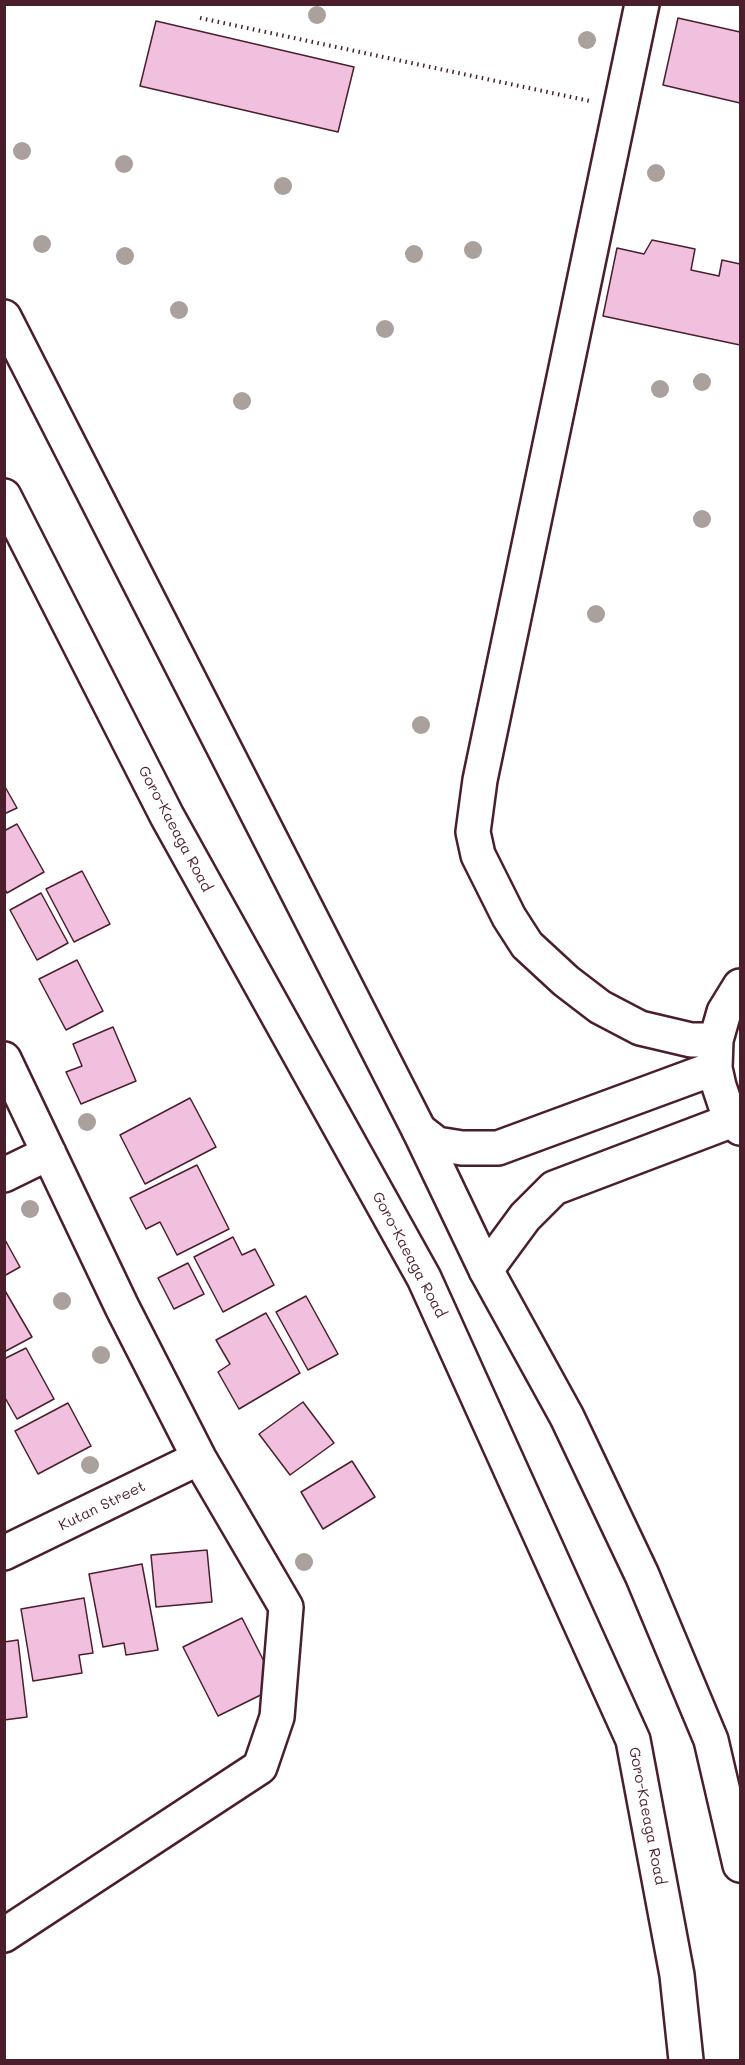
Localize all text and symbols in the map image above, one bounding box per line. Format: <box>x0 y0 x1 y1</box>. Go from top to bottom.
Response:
street label: Goro-Kaeaga Road <box>134 763 216 895</box>
street label: Goro-Kaeaga Road <box>368 1189 450 1321</box>
street label: Kutan Street <box>56 1477 148 1535</box>
street label: Goro-Kaeaga Road <box>625 1746 669 1886</box>

